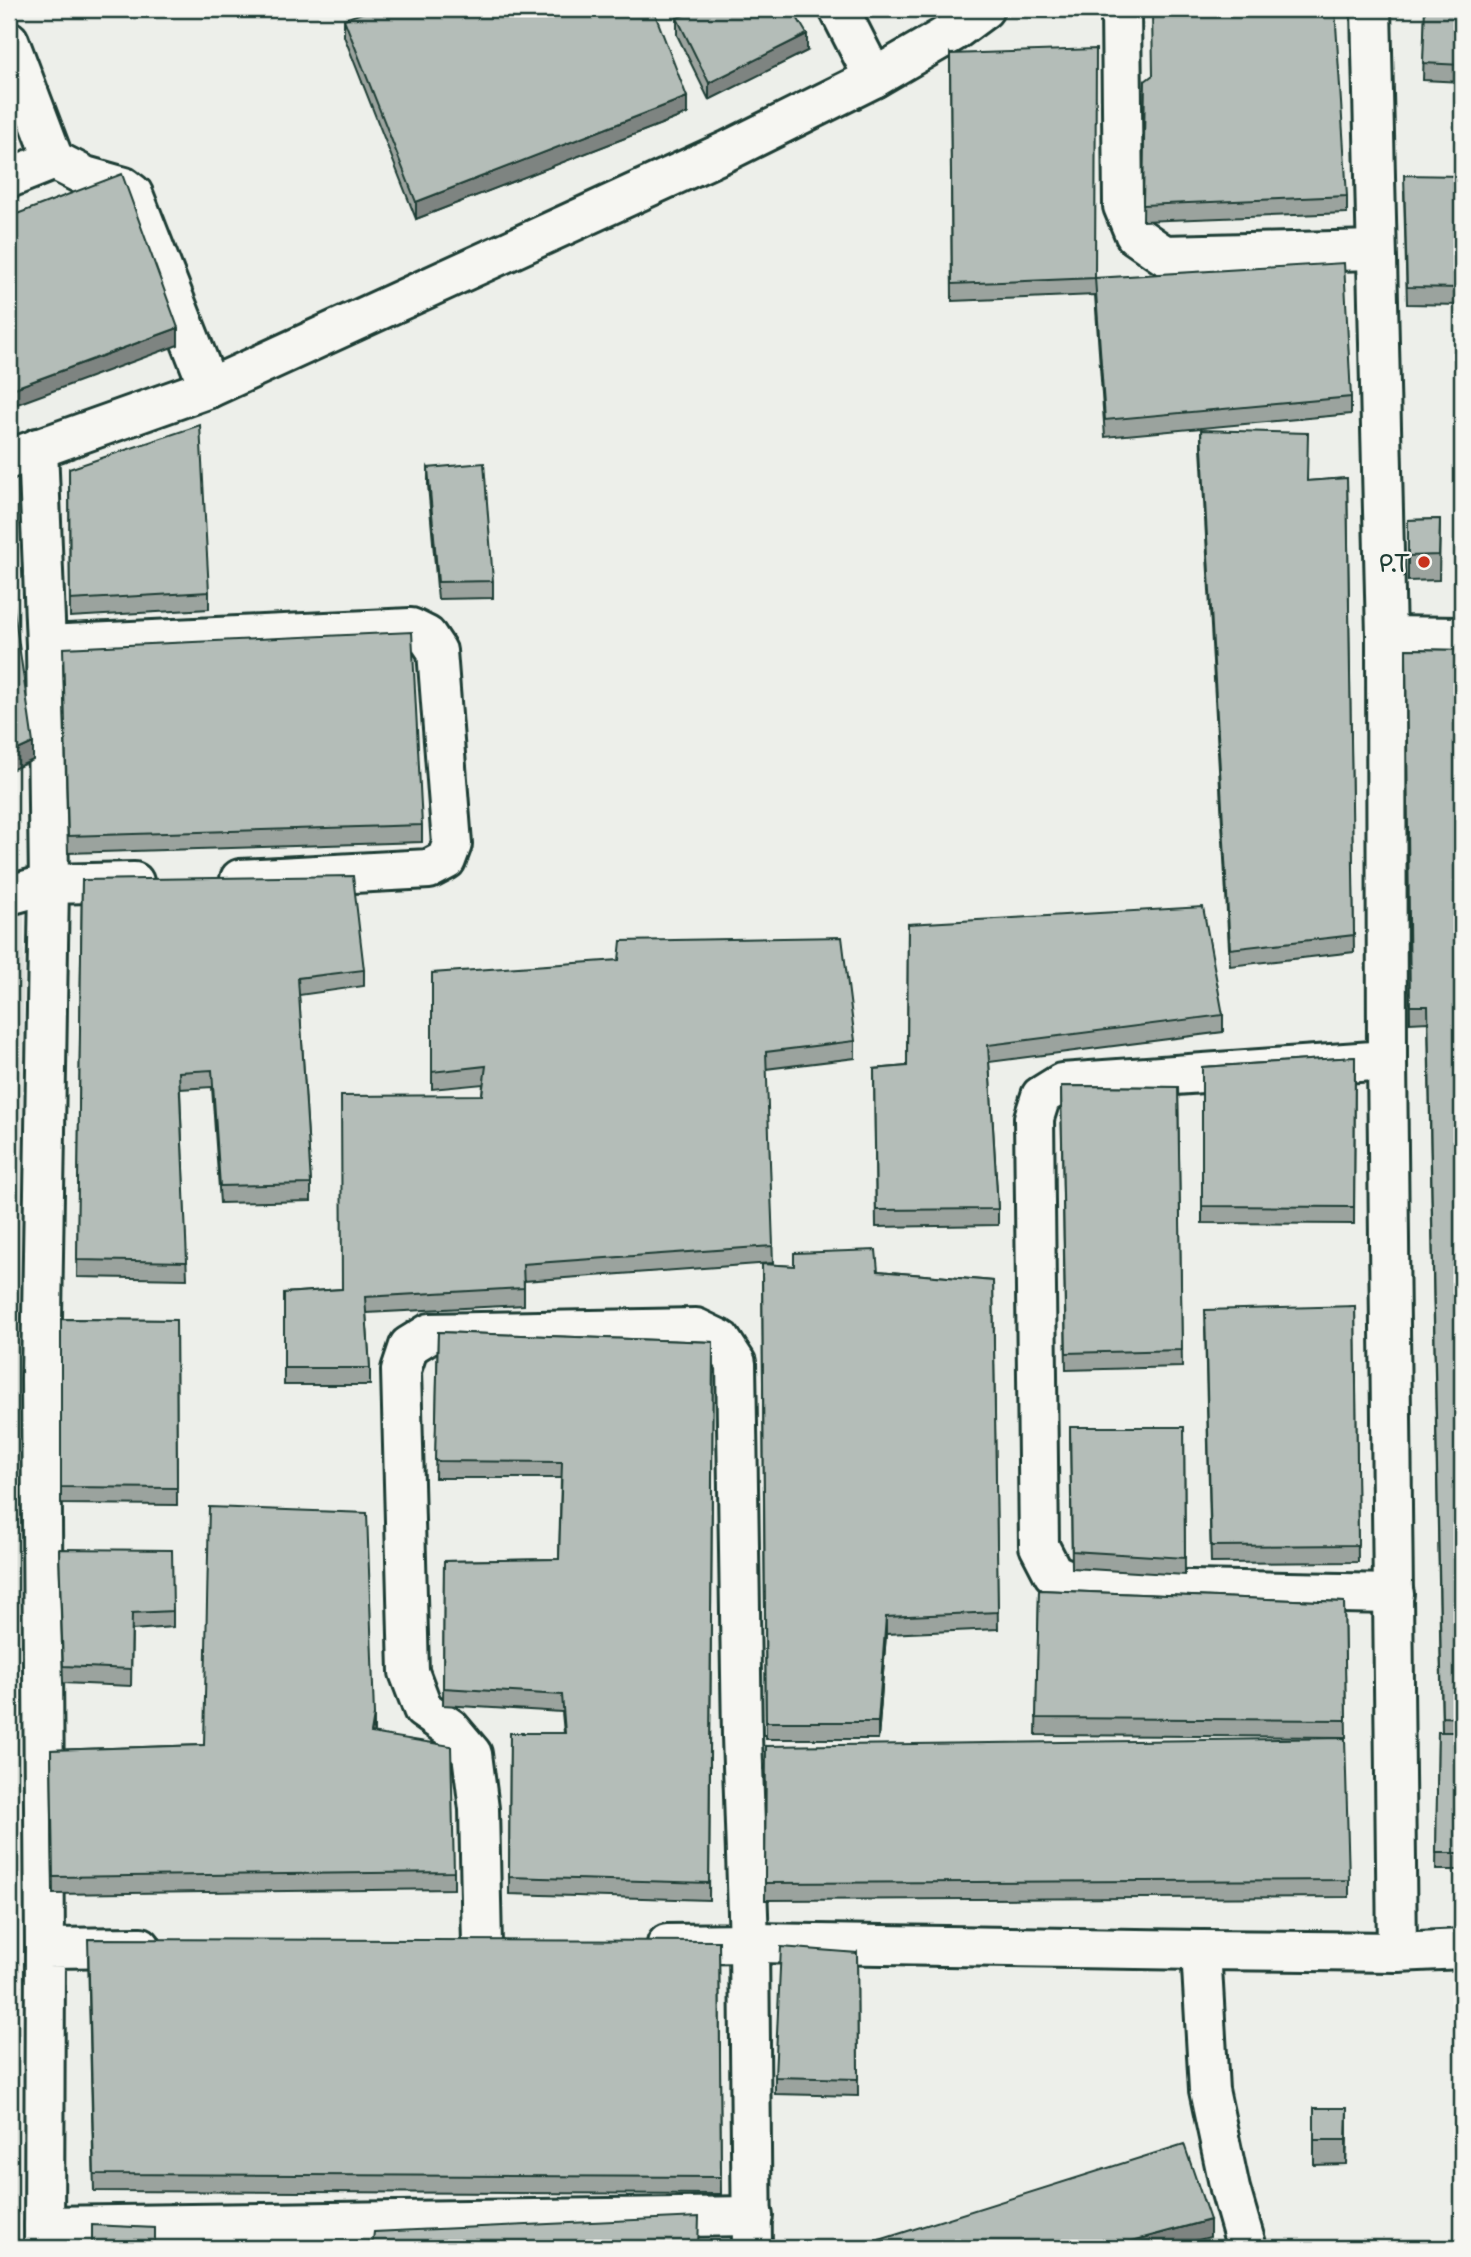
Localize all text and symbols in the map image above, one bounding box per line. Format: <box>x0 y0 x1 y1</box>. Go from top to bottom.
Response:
place label: P.T <box>1378 545 1410 580</box>
marker: P.T <box>1416 554 1432 570</box>

